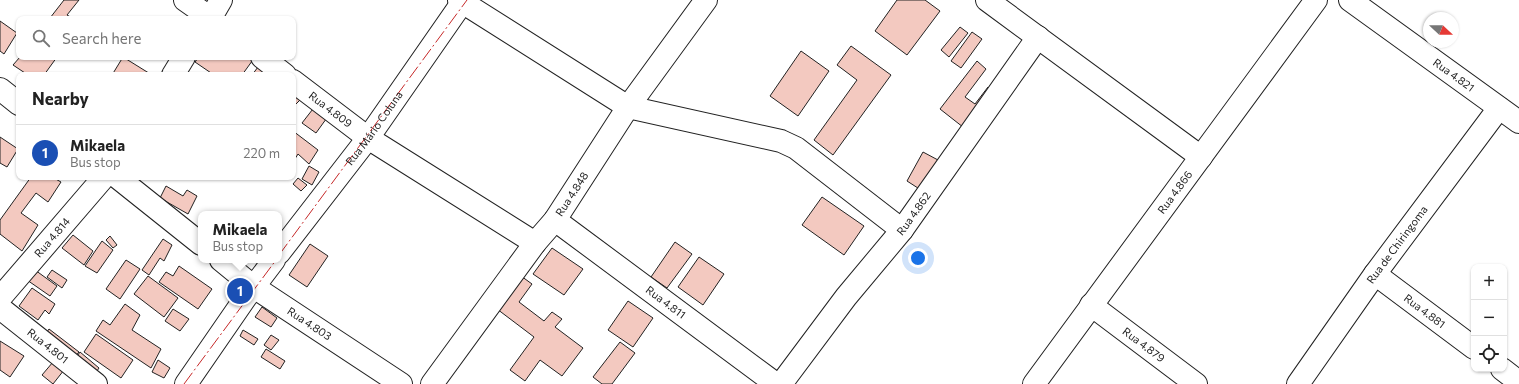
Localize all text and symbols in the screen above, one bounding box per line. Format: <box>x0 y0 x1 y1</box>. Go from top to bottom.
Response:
north arrow <box>1423 12 1459 48</box>
search box <box>16 16 296 60</box>
icon: search <box>30 27 52 49</box>
text: Search here <box>62 29 141 47</box>
street label: Rua 4.821 <box>1431 55 1477 94</box>
text: Nearby <box>32 88 89 109</box>
street label: Rua 4.809 <box>307 88 355 130</box>
street label: Rua Mário Coluna <box>342 88 405 168</box>
text: Mikaela <box>70 136 125 154</box>
text: 1 <box>42 145 48 161</box>
text: 220 m <box>243 145 280 161</box>
text: Bus stop <box>70 154 121 170</box>
street label: Rua 4.866 <box>1154 167 1195 216</box>
street label: Rua 4.848 <box>552 169 591 218</box>
street label: Rua 4.862 <box>894 189 933 238</box>
street label: Rua de Chiringoma <box>1363 203 1430 286</box>
popup <box>198 211 282 263</box>
street label: Rua 4.814 <box>31 214 73 260</box>
text: Mikaela <box>212 220 268 238</box>
text: Bus stop <box>212 238 263 254</box>
your location <box>908 248 928 268</box>
map controls <box>1471 264 1507 372</box>
button: + <box>1471 264 1507 300</box>
pin: 1 <box>227 276 253 306</box>
street label: Rua 4.811 <box>644 283 689 321</box>
street label: Rua 4.881 <box>1402 291 1448 330</box>
button: − <box>1471 300 1507 336</box>
street label: Rua 4.803 <box>285 304 334 342</box>
street label: Rua 4.879 <box>1120 324 1168 365</box>
street label: Rua 4.801 <box>25 325 71 366</box>
button: locate <box>1471 336 1507 372</box>

